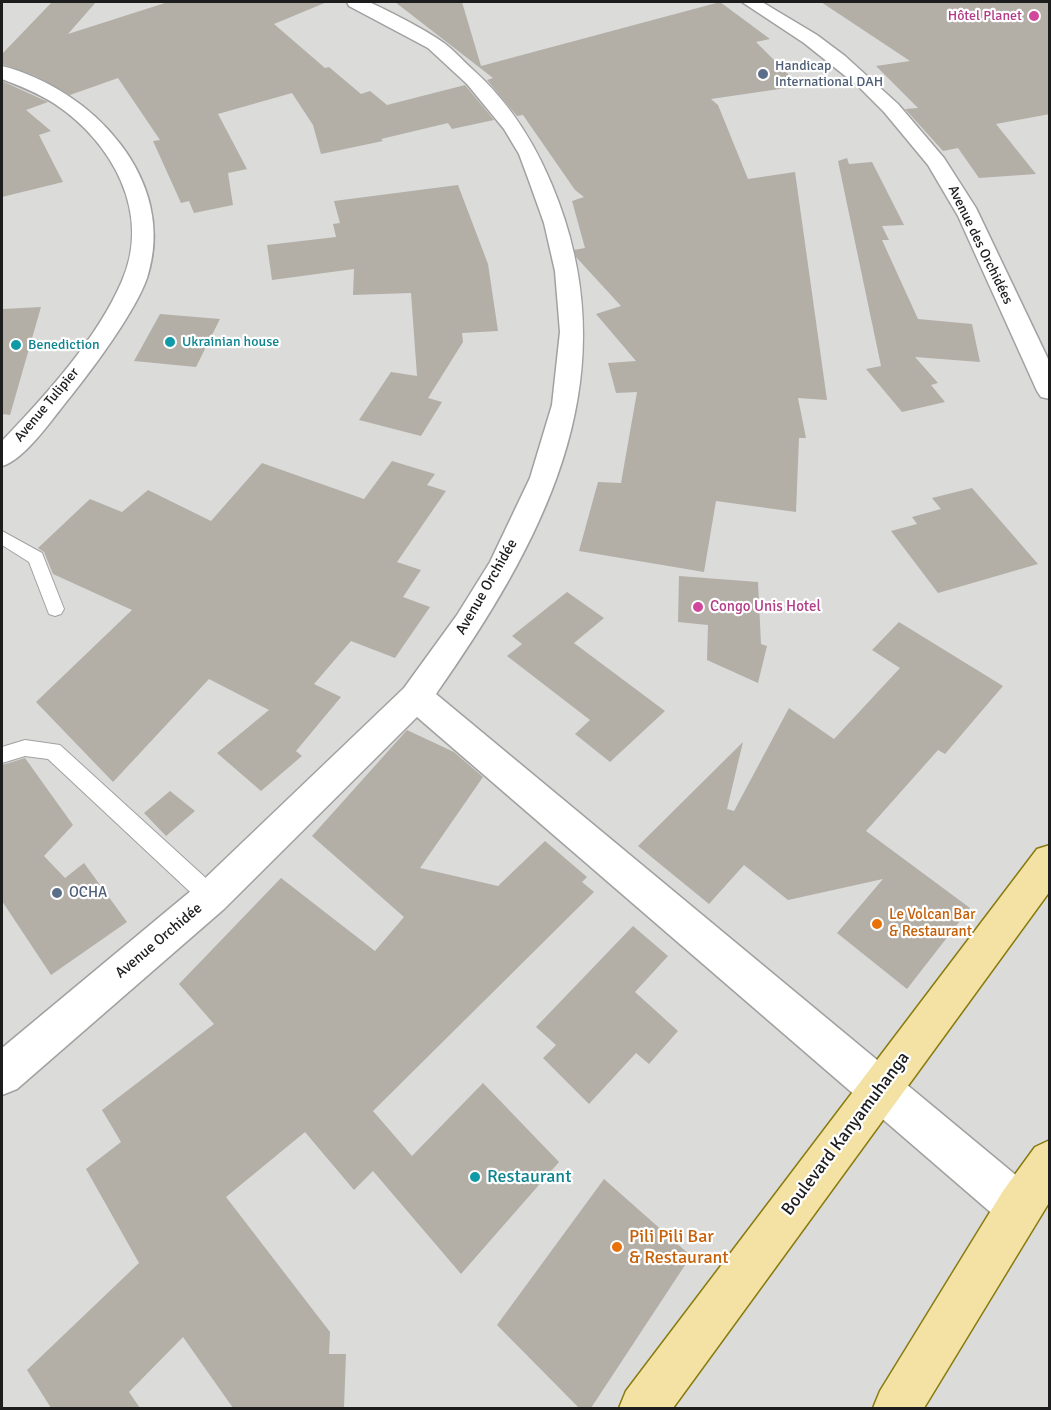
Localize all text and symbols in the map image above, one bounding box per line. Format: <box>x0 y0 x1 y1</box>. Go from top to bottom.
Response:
place label: Hôtel Planet <box>948 8 1022 24</box>
marker: Hôtel Planet <box>1027 9 1041 23</box>
place label: Handicap International DAH <box>775 58 883 90</box>
marker: Handicap International DAH <box>756 67 770 81</box>
street label: Avenue des Orchidées <box>944 183 1016 307</box>
place label: Ukrainian house <box>182 334 279 350</box>
marker: Ukrainian house <box>163 335 177 349</box>
place label: Benediction <box>28 337 100 353</box>
marker: Benediction <box>9 338 23 352</box>
street label: Avenue Tulipier <box>11 365 83 445</box>
street label: Avenue Orchidée <box>452 536 522 638</box>
place label: Congo Unis Hotel <box>710 598 821 616</box>
marker: Congo Unis Hotel <box>691 600 705 614</box>
place label: OCHA <box>69 884 107 902</box>
marker: OCHA <box>50 886 64 900</box>
street label: Avenue Orchidée <box>112 900 206 982</box>
place label: Le Volcan Bar & Restaurant <box>889 906 976 941</box>
marker: Le Volcan Bar & Restaurant <box>870 917 884 931</box>
street label: Boulevard Kanyamuhanga <box>777 1048 915 1220</box>
place label: Restaurant <box>487 1166 571 1188</box>
marker: Restaurant <box>468 1170 482 1184</box>
place label: Pili Pili Bar & Restaurant <box>629 1226 729 1268</box>
marker: Pili Pili Bar & Restaurant <box>610 1240 624 1254</box>

